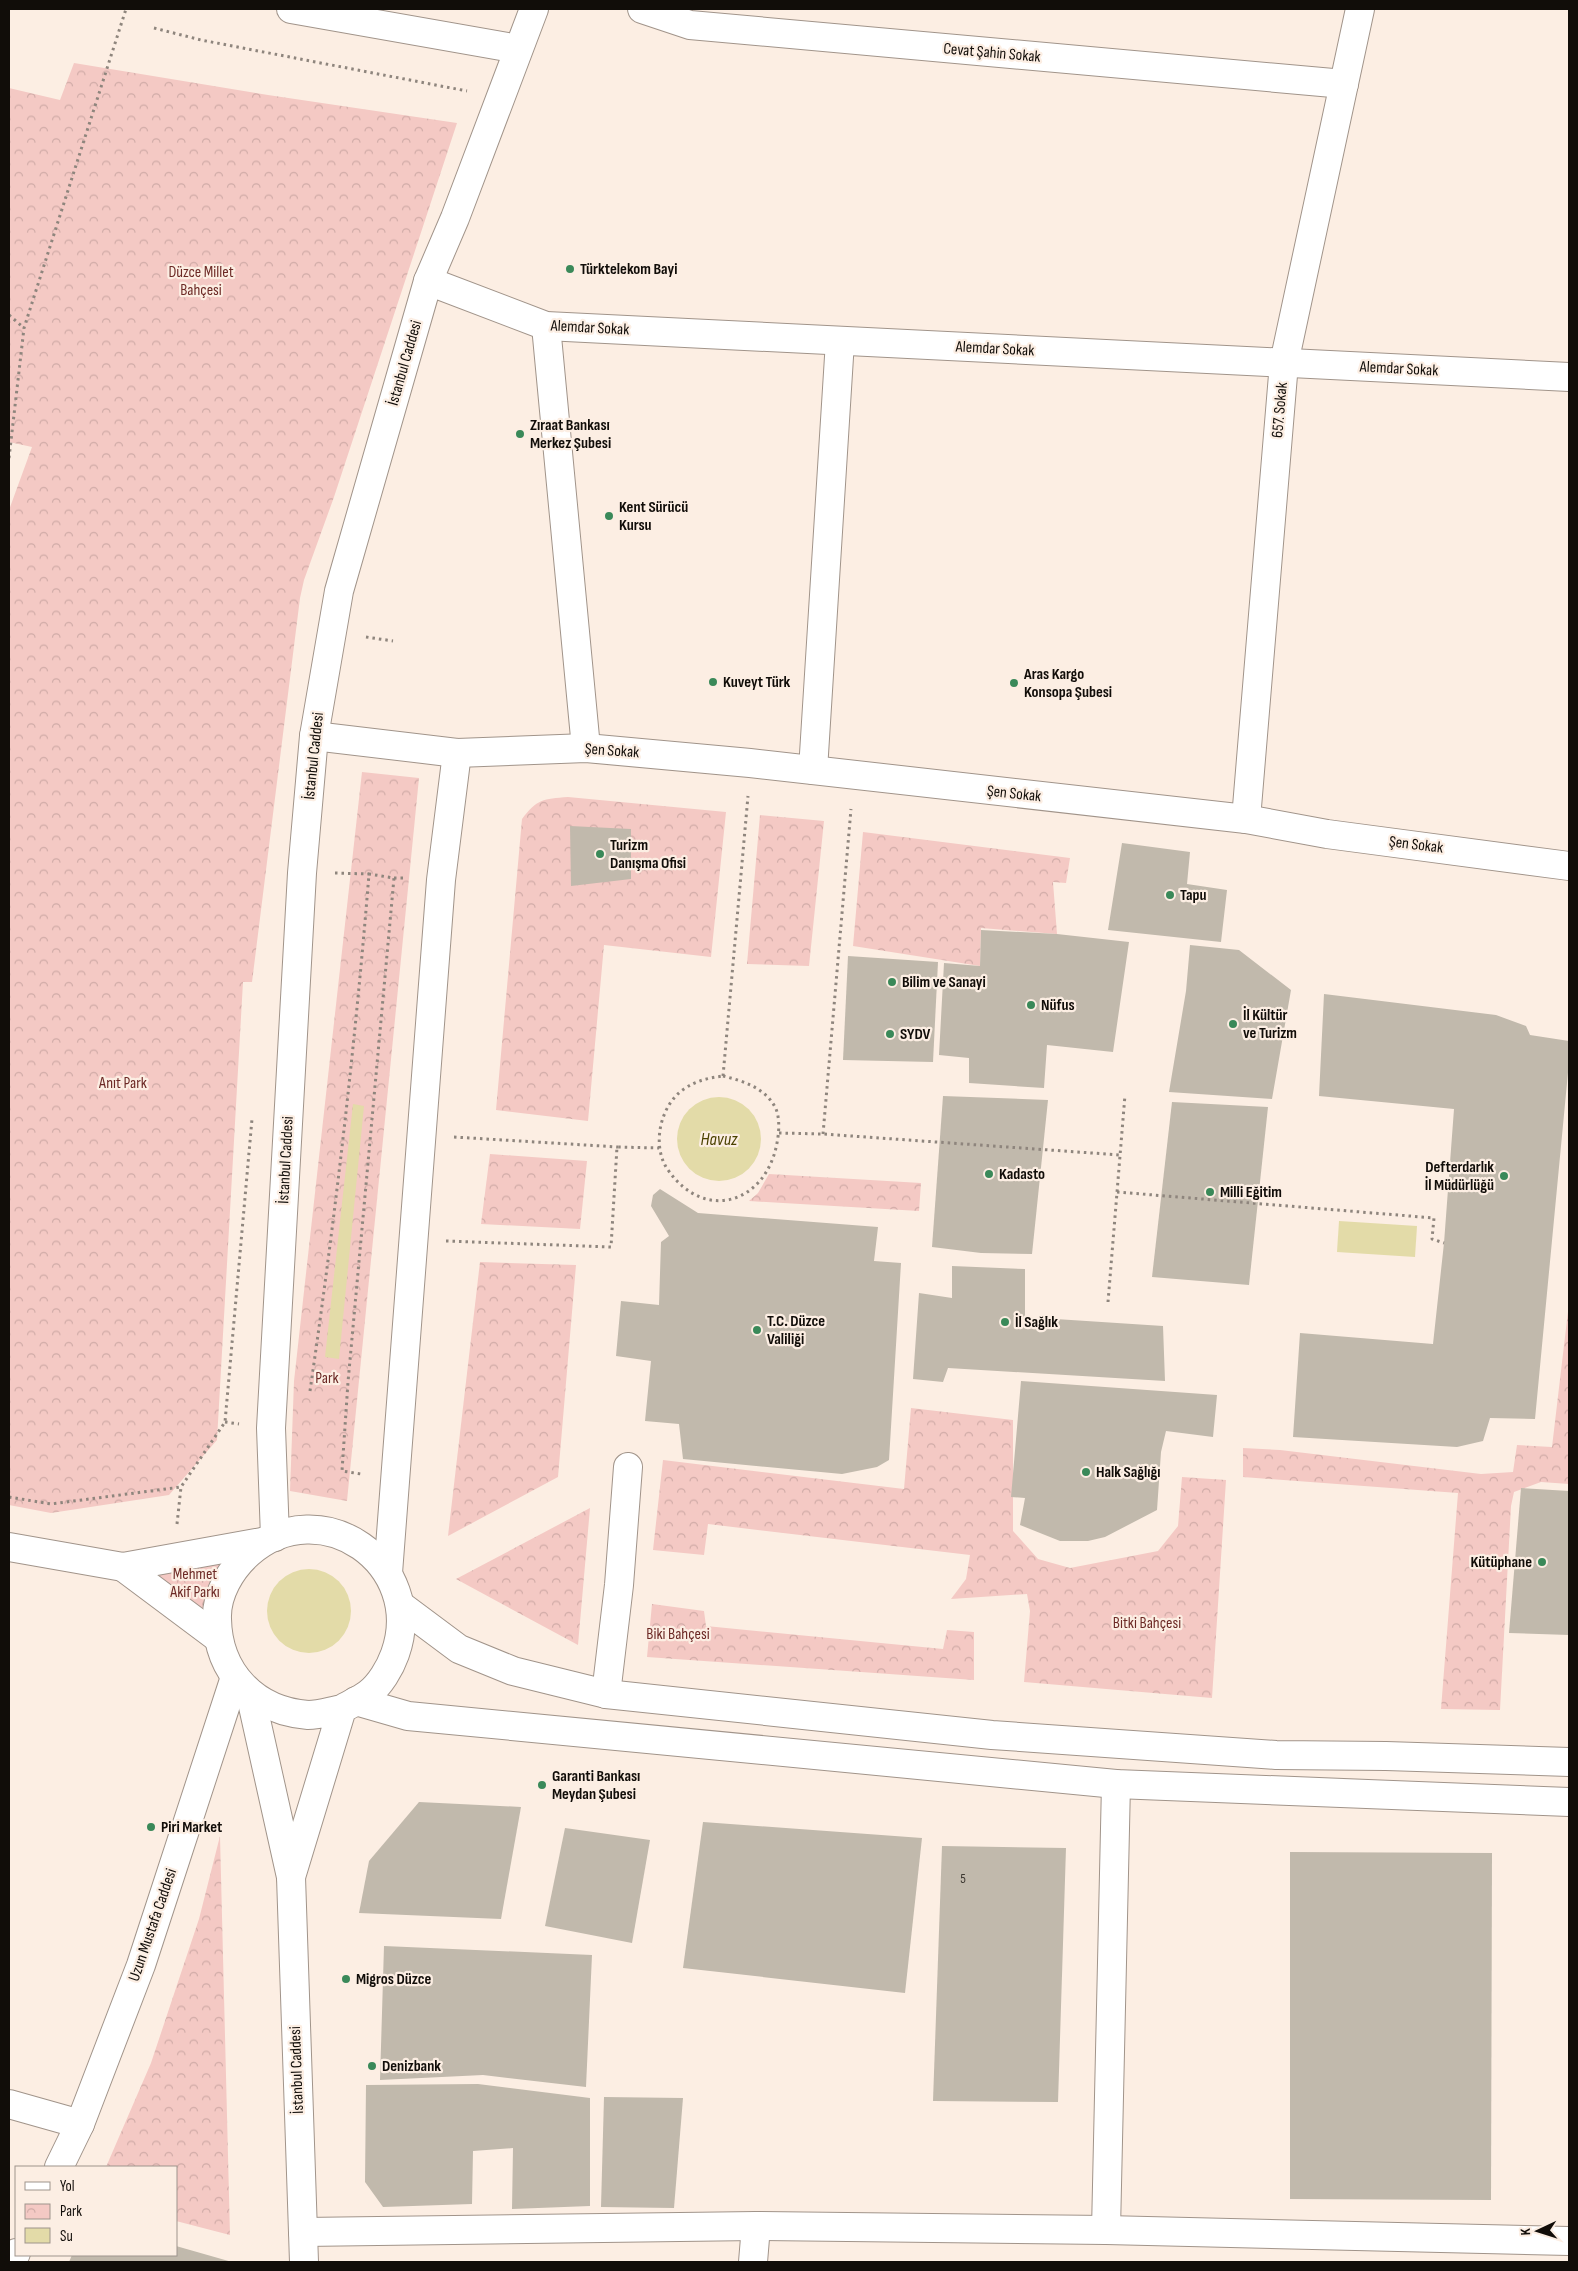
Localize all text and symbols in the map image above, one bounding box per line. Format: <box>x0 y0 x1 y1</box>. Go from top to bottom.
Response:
street label: Cevat Şahin Sokak <box>943 39 1041 67</box>
place label: Türktelekom Bayi <box>580 260 677 279</box>
park label: Düzce Millet Bahçesi <box>168 263 234 300</box>
marker: Türktelekom Bayi <box>564 263 576 275</box>
street label: Alemdar Sokak <box>549 316 630 340</box>
street label: İstanbul Caddesi <box>384 318 426 408</box>
street label: Alemdar Sokak <box>954 337 1035 361</box>
street label: Alemdar Sokak <box>1358 357 1439 381</box>
street label: 657. Sokak <box>1268 381 1292 439</box>
place label: Zıraat Bankası Merkez Şubesi <box>530 416 611 453</box>
marker: Zıraat Bankası Merkez Şubesi <box>514 428 526 440</box>
place label: Kent Sürücü Kursu <box>619 498 688 535</box>
marker: Kent Sürücü Kursu <box>603 510 615 522</box>
place label: Aras Kargo Konsopa Şubesi <box>1023 665 1112 702</box>
place label: Kuveyt Türk <box>723 673 791 692</box>
marker: Kuveyt Türk <box>707 676 719 688</box>
marker: Aras Kargo Konsopa Şubesi <box>1008 677 1020 689</box>
street label: İstanbul Caddesi <box>300 711 328 801</box>
street label: Şen Sokak <box>584 740 640 762</box>
street label: Şen Sokak <box>986 782 1042 806</box>
street label: Şen Sokak <box>1388 832 1444 858</box>
place label: Turizm Danışma Ofisi <box>610 836 686 873</box>
marker: Turizm Danışma Ofisi <box>594 848 606 860</box>
place label: Tapu <box>1180 886 1206 905</box>
marker: Tapu <box>1164 889 1176 901</box>
place label: Bilim ve Sanayi <box>902 973 986 992</box>
marker: Bilim ve Sanayi <box>886 976 898 988</box>
place label: Nüfus <box>1041 996 1075 1015</box>
marker: Nüfus <box>1025 999 1037 1011</box>
place label: İl Kültür ve Turizm <box>1243 1006 1297 1043</box>
marker: İl Kültür ve Turizm <box>1227 1018 1239 1030</box>
place label: SYDV <box>900 1025 931 1044</box>
marker: SYDV <box>884 1028 896 1040</box>
park label: Anıt Park <box>98 1074 147 1093</box>
street label: İstanbul Caddesi <box>274 1116 298 1204</box>
water label: Havuz <box>701 1129 738 1150</box>
place label: Defterdarlık İl Müdürlüğü <box>1425 1158 1494 1195</box>
place label: Kadasto <box>999 1165 1045 1184</box>
marker: Kadasto <box>983 1168 995 1180</box>
marker: Defterdarlık İl Müdürlüğü <box>1498 1170 1510 1182</box>
place label: Milli Eğitim <box>1220 1183 1282 1202</box>
marker: Milli Eğitim <box>1204 1186 1216 1198</box>
place label: T.C. Düzce Valiliği <box>767 1312 825 1349</box>
place label: İl Sağlık <box>1015 1313 1058 1332</box>
marker: İl Sağlık <box>999 1316 1011 1328</box>
marker: T.C. Düzce Valiliği <box>751 1324 763 1336</box>
park label: Park <box>315 1369 339 1388</box>
place label: Halk Sağlığı <box>1096 1463 1161 1482</box>
marker: Halk Sağlığı <box>1080 1466 1092 1478</box>
place label: Kütüphane <box>1471 1553 1532 1572</box>
marker: Kütüphane <box>1536 1556 1548 1568</box>
park label: Mehmet Akif Parkı <box>169 1565 220 1602</box>
park label: Bitki Bahçesi <box>1113 1614 1181 1633</box>
park label: Biki Bahçesi <box>646 1625 710 1644</box>
place label: Garanti Bankası Meydan Şubesi <box>552 1767 640 1804</box>
marker: Garanti Bankası Meydan Şubesi <box>536 1779 548 1791</box>
place label: Piri Market <box>161 1818 222 1837</box>
marker: Piri Market <box>145 1821 157 1833</box>
street label: Uzun Mustafa Caddesi <box>125 1866 181 1984</box>
house number: 5 <box>960 1870 966 1887</box>
place label: Migros Düzce <box>356 1970 431 1989</box>
marker: Migros Düzce <box>340 1973 352 1985</box>
street label: İstanbul Caddesi <box>286 2026 308 2114</box>
place label: Denizbank <box>382 2057 441 2076</box>
marker: Denizbank <box>366 2060 378 2072</box>
legend <box>15 2166 178 2256</box>
text: Yol <box>60 2177 75 2196</box>
text: Park <box>60 2202 82 2221</box>
north arrow <box>1513 2206 1563 2256</box>
text: Su <box>60 2227 73 2246</box>
text: K <box>1517 2228 1534 2236</box>

